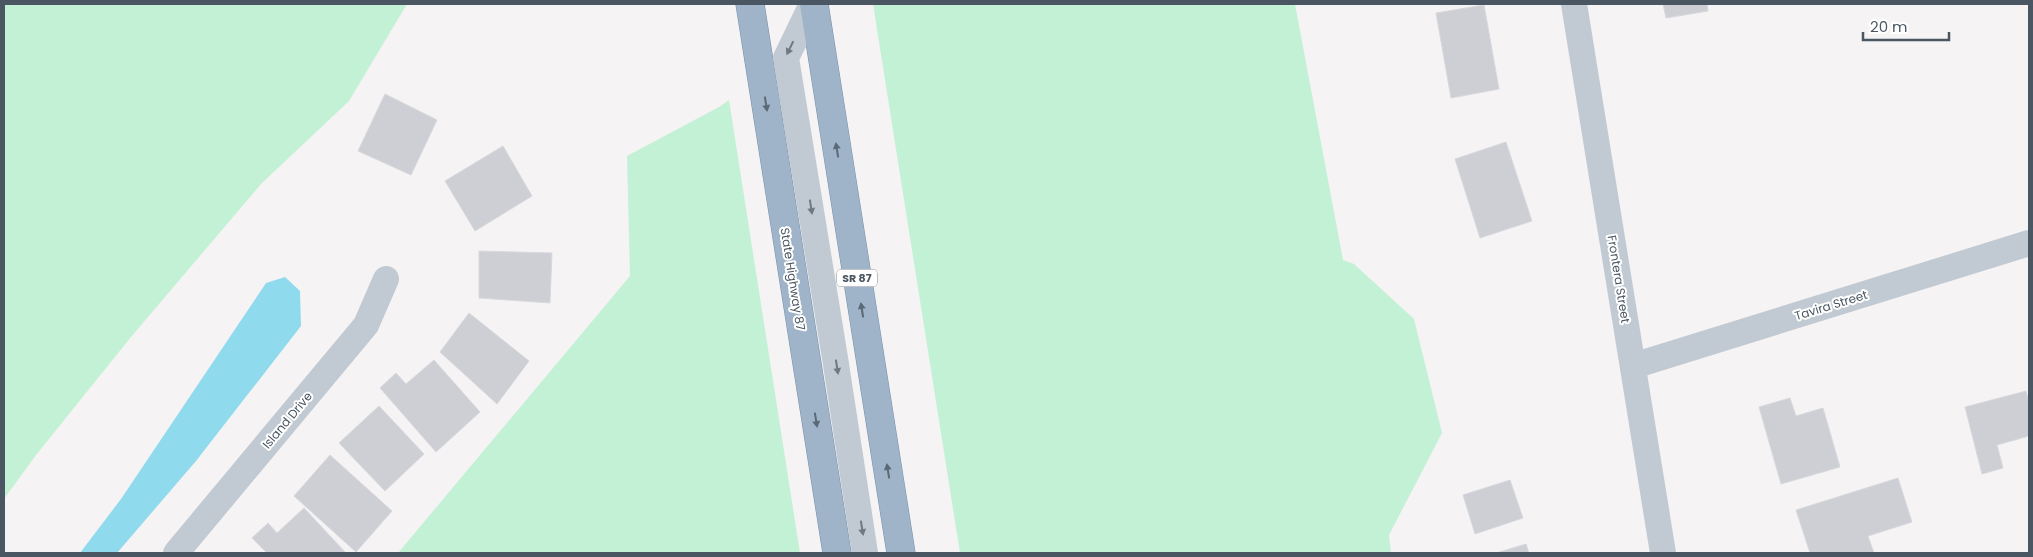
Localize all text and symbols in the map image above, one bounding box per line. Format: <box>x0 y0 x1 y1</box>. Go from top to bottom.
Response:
scale bar <box>1863 10 1949 42</box>
text: 20 m <box>1870 16 1908 37</box>
one-way arrow <box>786 41 794 55</box>
one-way arrow <box>762 96 770 112</box>
one-way arrow <box>833 141 841 157</box>
one-way arrow <box>807 199 815 215</box>
street label: State Highway 87 <box>776 226 810 332</box>
street label: Frontera Street <box>1604 234 1634 324</box>
road number: SR 87 <box>837 270 877 286</box>
street label: Tavira Street <box>1793 286 1869 324</box>
one-way arrow <box>858 302 866 318</box>
one-way arrow <box>833 360 841 376</box>
street label: Island Drive <box>258 388 316 452</box>
one-way arrow <box>812 412 820 428</box>
one-way arrow <box>883 462 891 478</box>
one-way arrow <box>858 520 866 536</box>

